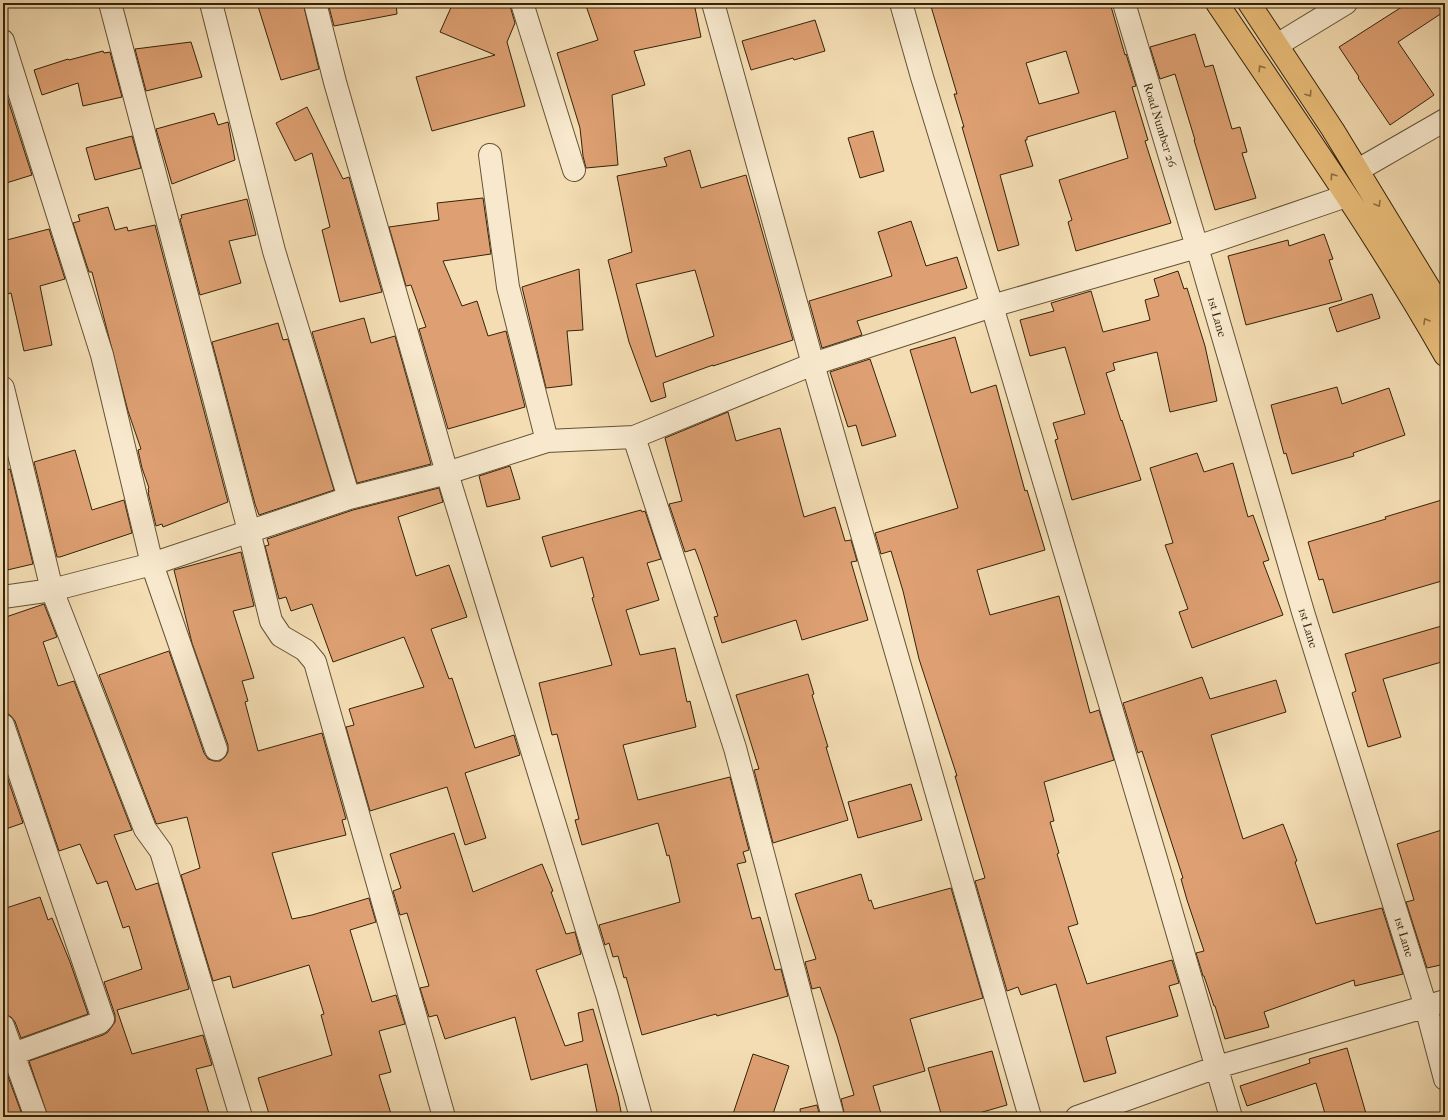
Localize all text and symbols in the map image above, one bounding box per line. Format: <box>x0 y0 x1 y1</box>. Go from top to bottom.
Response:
one-way arrow <box>1258 65 1266 72</box>
street label: Road Number 26 <box>1141 81 1180 169</box>
one-way arrow <box>1304 90 1312 97</box>
one-way arrow <box>1331 174 1338 181</box>
one-way arrow <box>1374 200 1381 207</box>
street label: 1st Lane <box>1205 295 1229 339</box>
one-way arrow <box>1423 318 1430 325</box>
street label: 1st Lane <box>1295 606 1321 650</box>
street label: 1st Lane <box>1391 915 1417 959</box>

